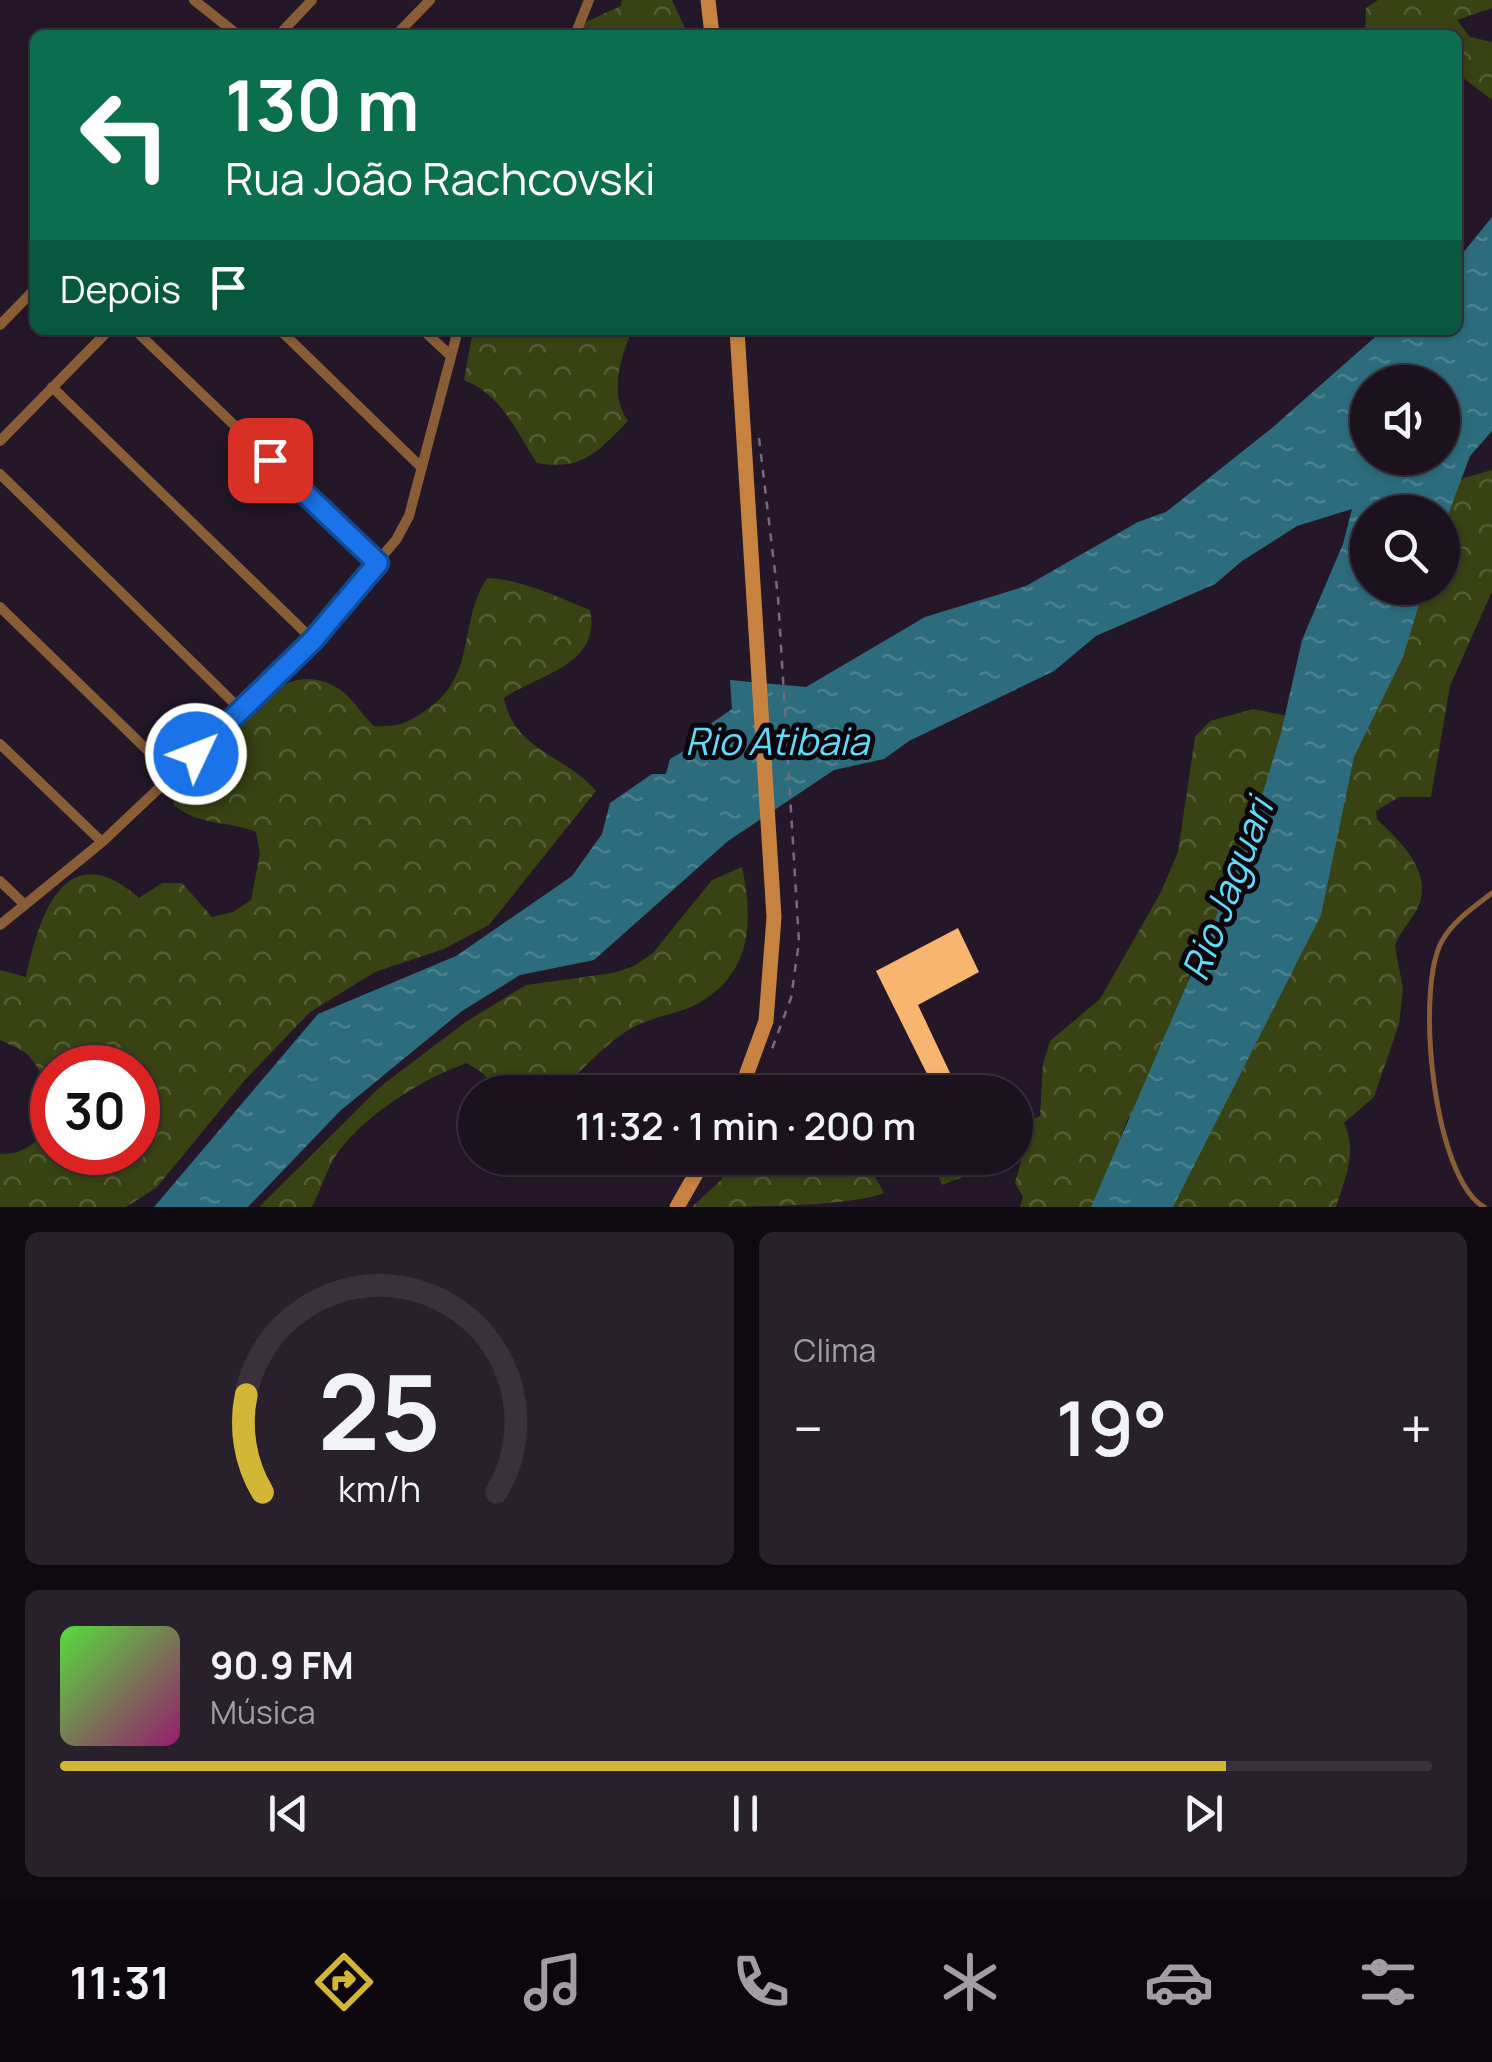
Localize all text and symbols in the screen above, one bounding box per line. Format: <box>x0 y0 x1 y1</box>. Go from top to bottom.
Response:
text: 130 m <box>225 56 419 152</box>
icon: left <box>60 70 190 200</box>
text: Rua João Rachcovski <box>225 147 656 209</box>
icon: arrive <box>201 260 256 315</box>
text: Depois <box>60 262 181 314</box>
map controls <box>1350 365 1460 605</box>
button: sound <box>1350 365 1460 475</box>
pin <box>228 418 313 503</box>
icon: arrive <box>243 433 298 488</box>
button: search <box>1350 495 1460 605</box>
position arrow <box>144 702 248 806</box>
water label: Rio Atibaia <box>685 714 871 766</box>
water label: Rio Jaguari <box>1168 787 1286 987</box>
speed limit sign: 30 <box>30 1045 160 1175</box>
text: 11:32 · 1 min · 200 m <box>575 1099 916 1151</box>
text: Clima <box>794 1328 876 1372</box>
text: 25 <box>318 1339 441 1481</box>
text: 19° <box>1056 1376 1168 1479</box>
text: − <box>794 1390 823 1466</box>
text: + <box>1400 1390 1432 1466</box>
text: km/h <box>338 1464 421 1513</box>
text: 90.9 FM <box>210 1638 354 1690</box>
text: Música <box>210 1690 316 1734</box>
icon: previous <box>261 1786 316 1841</box>
icon: pause <box>718 1786 773 1841</box>
icon: next <box>1176 1786 1231 1841</box>
icon: directions <box>309 1947 379 2017</box>
icon: music <box>518 1947 588 2017</box>
icon: phone <box>726 1947 796 2017</box>
icon: climate <box>935 1947 1005 2017</box>
icon: car <box>1144 1947 1214 2017</box>
icon: filters <box>1353 1947 1423 2017</box>
text: 11:31 <box>69 1951 170 2013</box>

